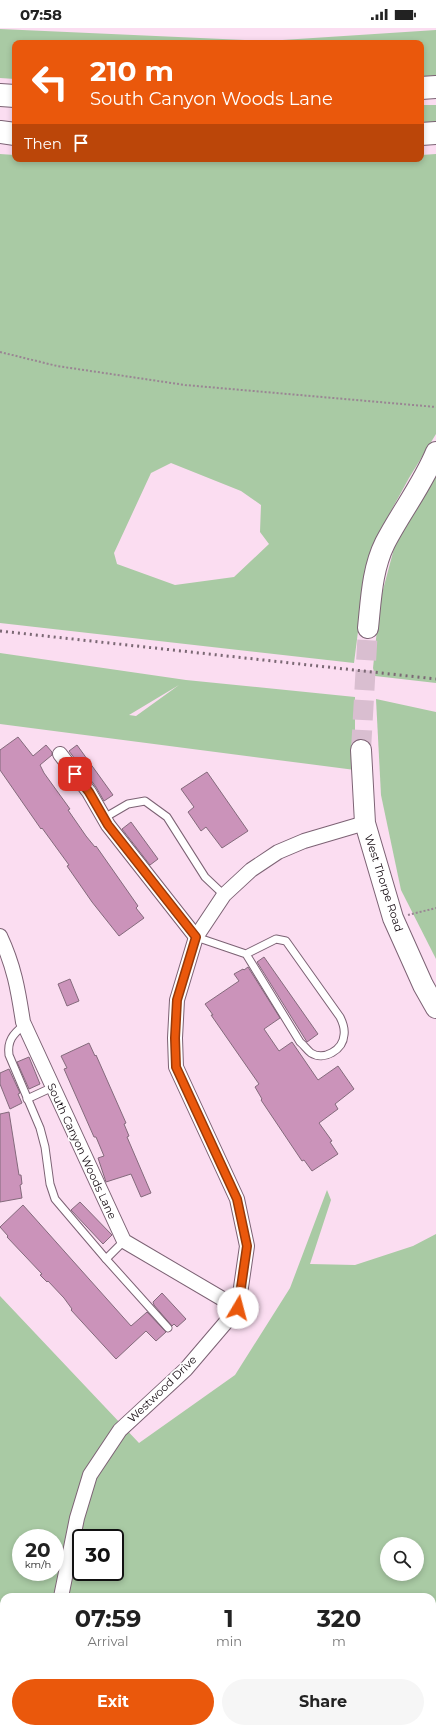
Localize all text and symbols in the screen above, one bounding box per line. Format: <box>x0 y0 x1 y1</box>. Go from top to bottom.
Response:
text: 07:58 <box>20 5 62 24</box>
text: 210 m <box>90 54 174 88</box>
icon: left <box>24 56 76 108</box>
text: South Canyon Woods Lane <box>90 88 333 110</box>
icon: arrive <box>70 132 92 154</box>
text: Then <box>24 134 62 153</box>
pin <box>58 757 92 791</box>
icon: arrive <box>64 763 86 785</box>
street label: West Thorpe Road <box>362 832 406 934</box>
street label: South Canyon Woods Lane <box>44 1081 120 1222</box>
position arrow <box>217 1287 259 1329</box>
street label: Westwood Drive <box>125 1352 200 1425</box>
speed limit sign: 30 <box>72 1529 124 1581</box>
map controls <box>380 1537 424 1581</box>
button: search <box>380 1537 424 1581</box>
text: 20 <box>25 1538 51 1562</box>
text: km/h <box>25 1558 51 1571</box>
text: 07:59 <box>75 1604 141 1633</box>
text: 1 <box>224 1604 234 1633</box>
text: 320 <box>317 1604 361 1633</box>
text: Arrival <box>87 1633 128 1649</box>
text: min <box>216 1633 242 1649</box>
text: m <box>332 1633 346 1649</box>
button: Exit <box>12 1679 214 1725</box>
button: Share <box>222 1679 424 1725</box>

